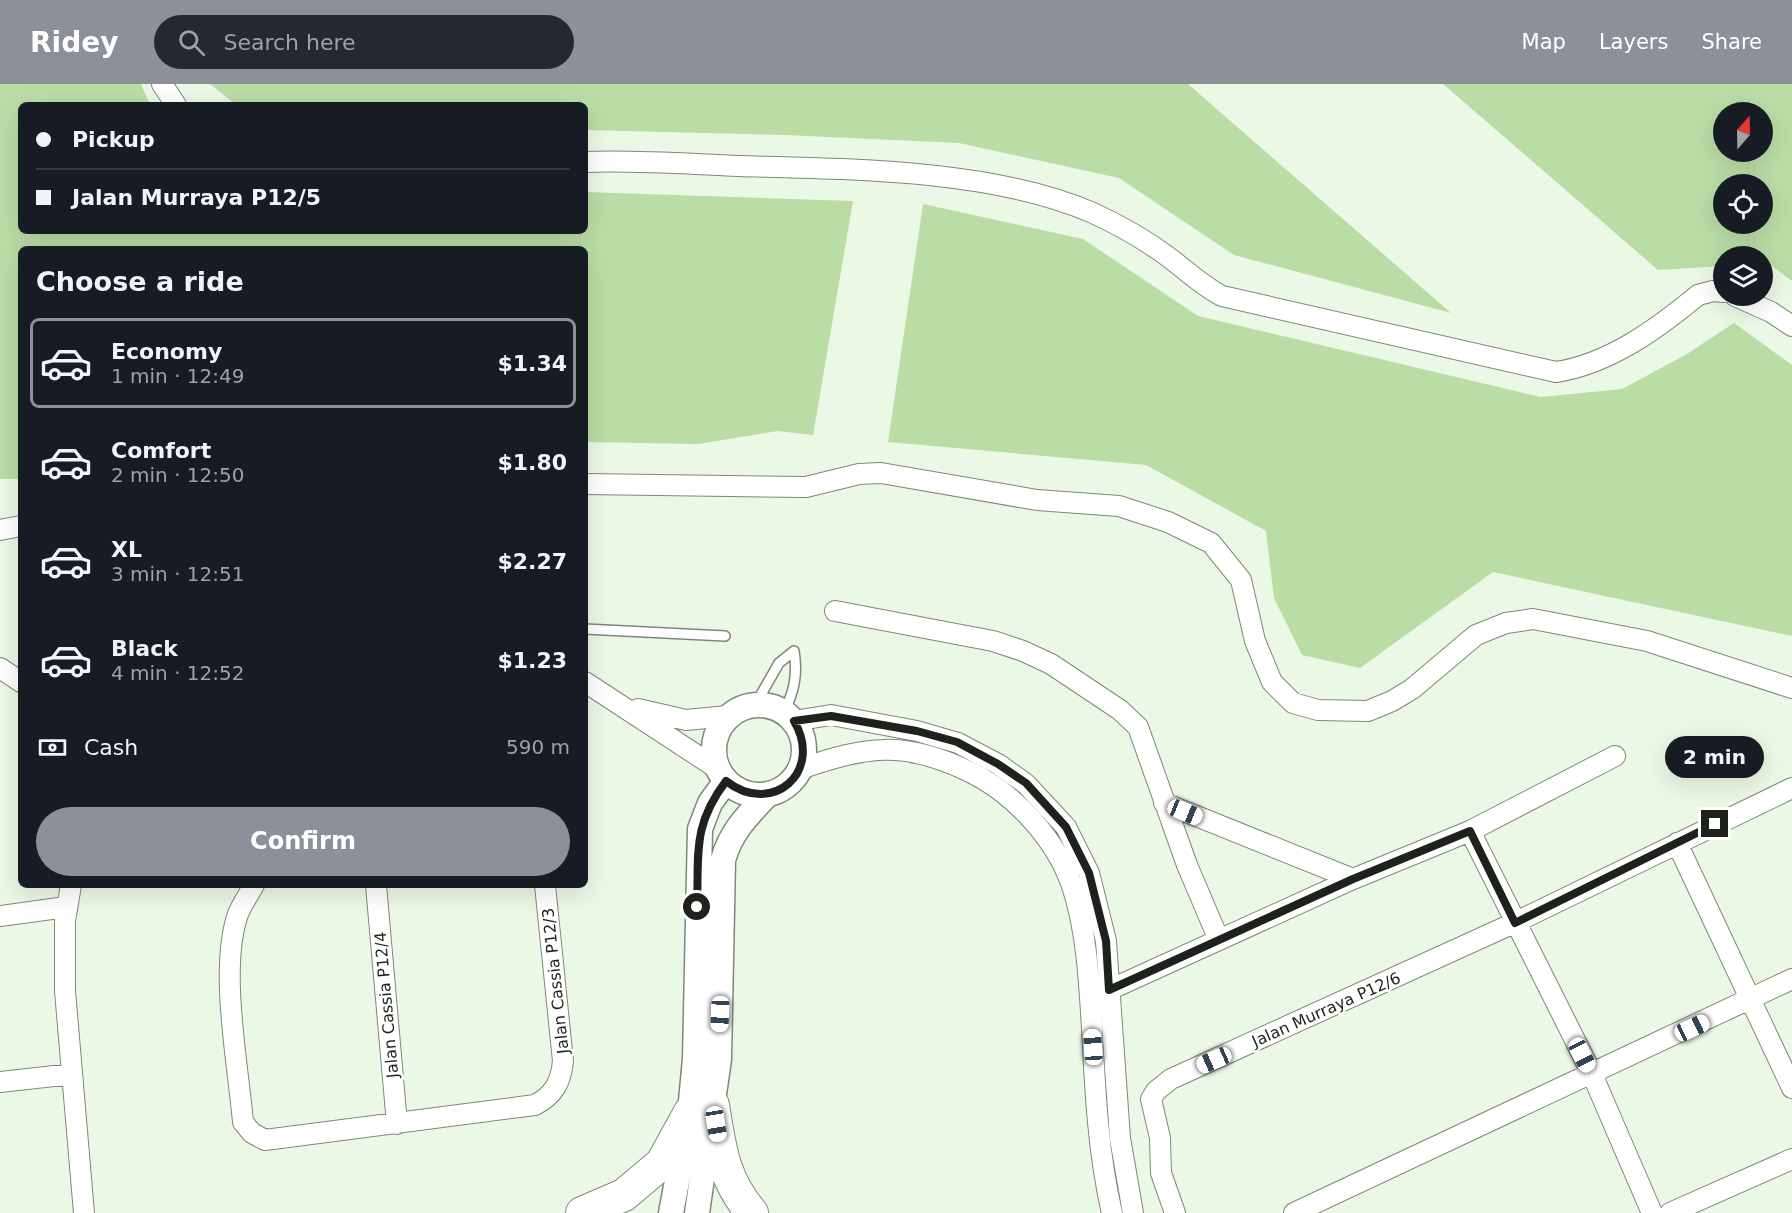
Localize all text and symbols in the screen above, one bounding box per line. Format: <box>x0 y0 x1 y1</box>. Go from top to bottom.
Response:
search box <box>154 15 574 69</box>
text: Ridey <box>30 26 118 59</box>
icon: search <box>175 26 208 59</box>
text: Search here <box>223 30 356 55</box>
text: Map <box>1522 30 1566 54</box>
text: Layers <box>1599 30 1668 54</box>
text: Share <box>1701 30 1762 54</box>
north arrow <box>1713 102 1773 162</box>
map controls <box>1713 102 1773 306</box>
text: Pickup <box>72 127 155 152</box>
button: locate <box>1713 174 1773 234</box>
text: Jalan Murraya P12/5 <box>72 185 321 210</box>
button: layers <box>1713 246 1773 306</box>
text: Choose a ride <box>36 266 244 297</box>
icon: car <box>39 336 93 390</box>
text: Economy <box>111 339 222 364</box>
text: $1.34 <box>497 351 567 376</box>
text: 1 min · 12:49 <box>111 364 245 388</box>
icon: car <box>39 435 93 489</box>
text: Comfort <box>111 438 211 463</box>
text: $1.80 <box>497 450 567 475</box>
text: 2 min · 12:50 <box>111 463 245 487</box>
icon: car <box>39 534 93 588</box>
text: XL <box>111 537 142 562</box>
text: $2.27 <box>497 549 567 574</box>
text: 3 min · 12:51 <box>111 562 245 586</box>
icon: car <box>39 633 93 687</box>
text: Black <box>111 636 178 661</box>
text: $1.23 <box>497 648 567 673</box>
text: 4 min · 12:52 <box>111 661 245 685</box>
icon: cash <box>36 731 69 764</box>
text: Cash <box>84 735 138 760</box>
text: 590 m <box>506 735 570 759</box>
callout: 2 min <box>1666 737 1764 779</box>
text: 2 min <box>1683 745 1746 769</box>
car <box>1165 797 1205 827</box>
button: Confirm <box>36 807 570 876</box>
route end <box>1701 810 1728 837</box>
route start <box>683 893 710 920</box>
street label: Jalan Cassia P12/3 <box>538 907 573 1056</box>
street label: Jalan Cassia P12/4 <box>371 931 402 1080</box>
street label: Jalan Murraya P12/6 <box>1248 968 1403 1051</box>
car <box>710 996 730 1032</box>
car <box>1672 1012 1712 1044</box>
car <box>1083 1028 1103 1066</box>
car <box>1566 1035 1598 1075</box>
car <box>1194 1044 1234 1076</box>
car <box>704 1105 728 1143</box>

